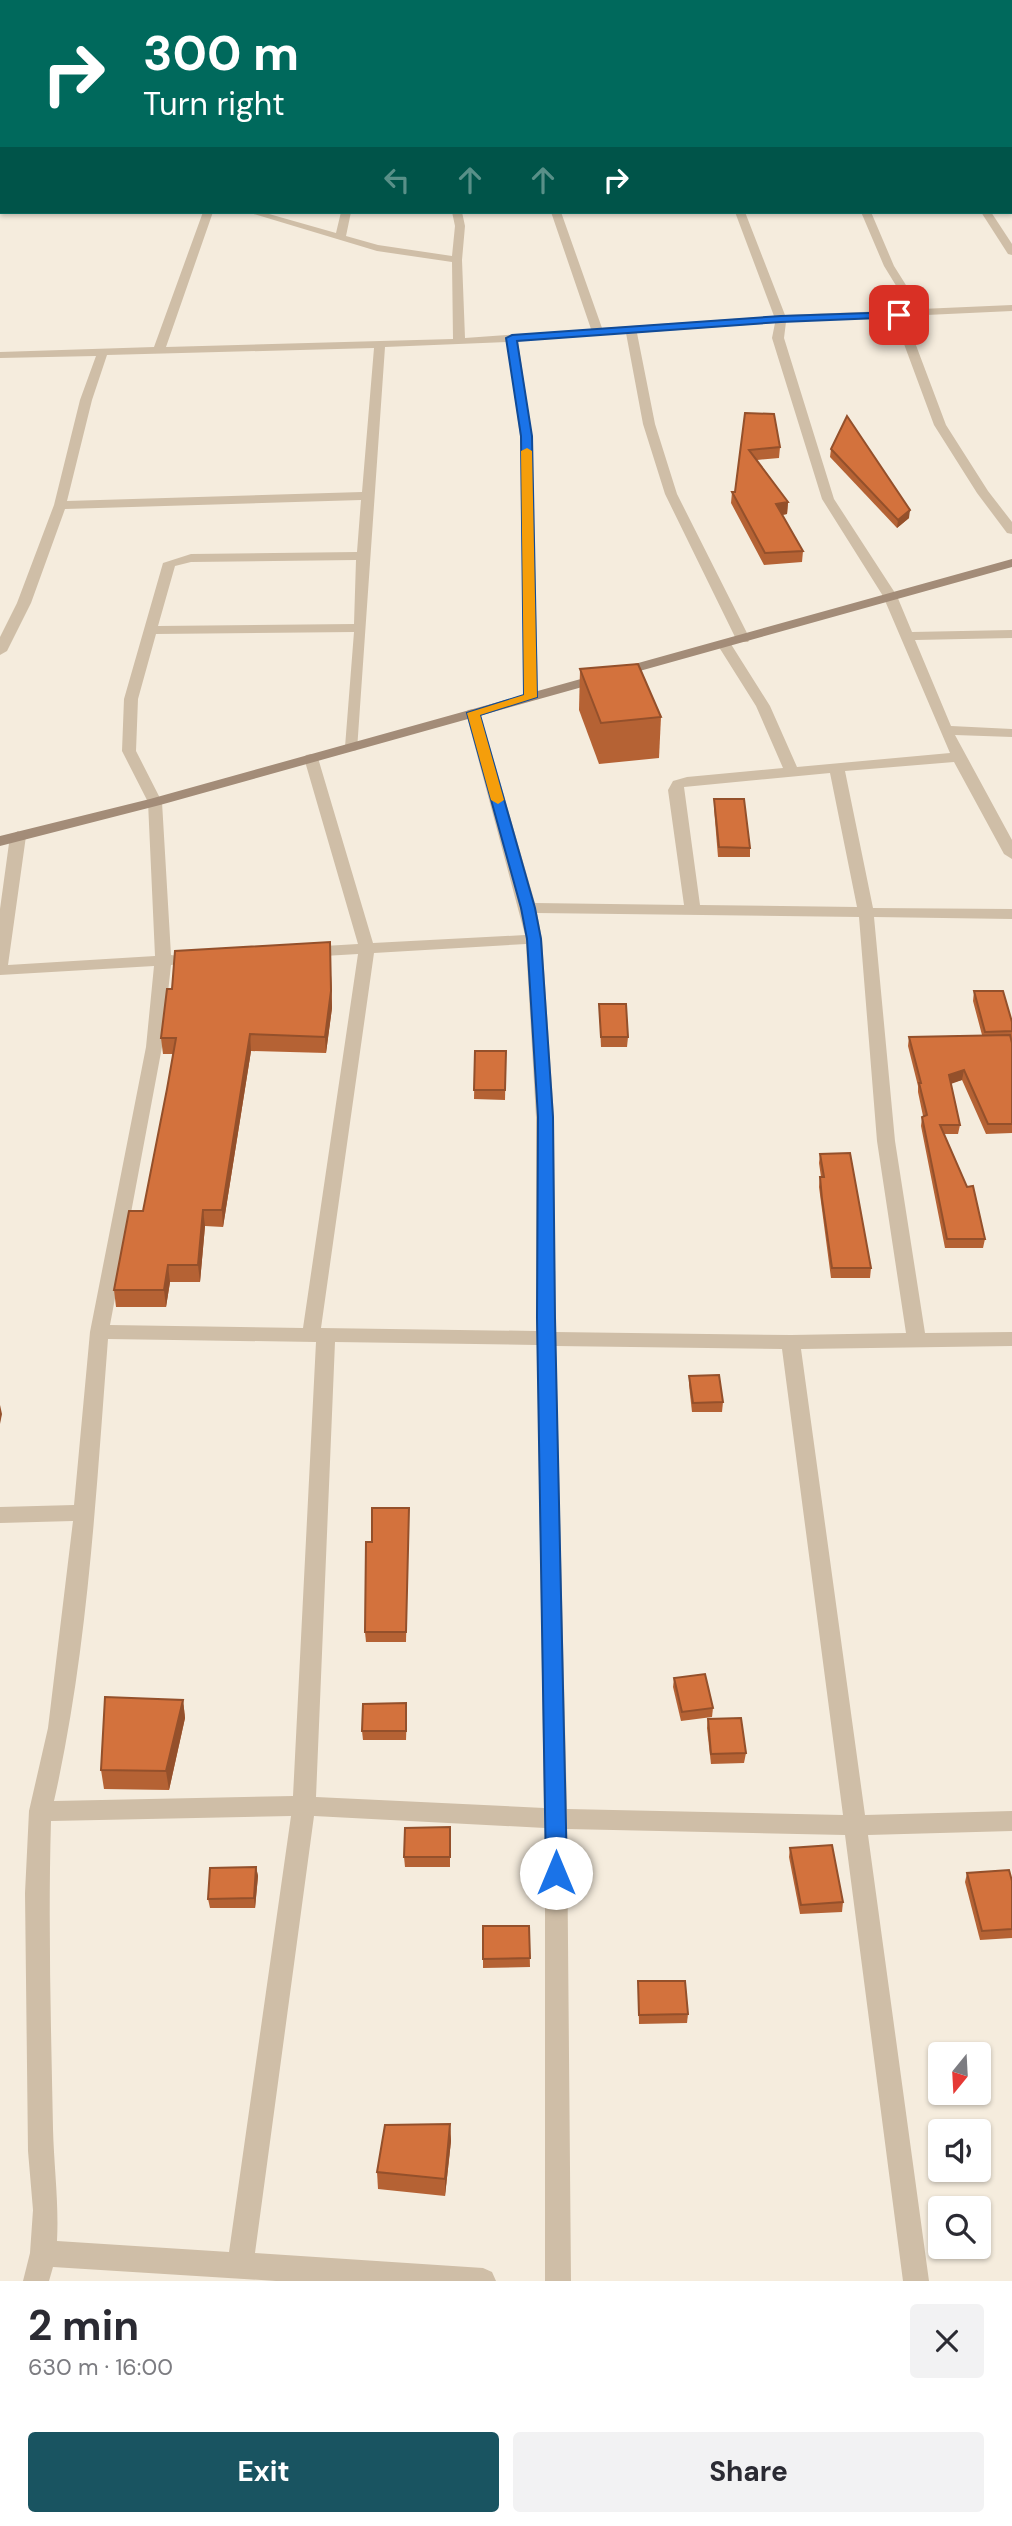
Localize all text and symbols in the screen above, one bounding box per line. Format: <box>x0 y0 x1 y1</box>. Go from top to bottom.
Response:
text: 300 m <box>143 21 299 85</box>
icon: right <box>28 28 119 119</box>
text: Turn right <box>143 83 285 125</box>
icon: left <box>378 161 416 199</box>
icon: ahead <box>451 161 489 199</box>
icon: ahead <box>524 161 562 199</box>
icon: right <box>597 161 635 199</box>
pin <box>869 285 929 345</box>
icon: arrive <box>880 296 918 334</box>
position arrow <box>519 1836 593 1910</box>
north arrow <box>928 2042 990 2105</box>
map controls <box>928 2042 991 2259</box>
button: sound <box>928 2119 991 2182</box>
button: search <box>928 2196 991 2259</box>
text: 2 min <box>28 2298 139 2353</box>
button: close <box>910 2304 984 2378</box>
text: 630 m · 16:00 <box>28 2352 173 2382</box>
button: Exit <box>28 2432 499 2512</box>
button: Share <box>513 2432 984 2512</box>

